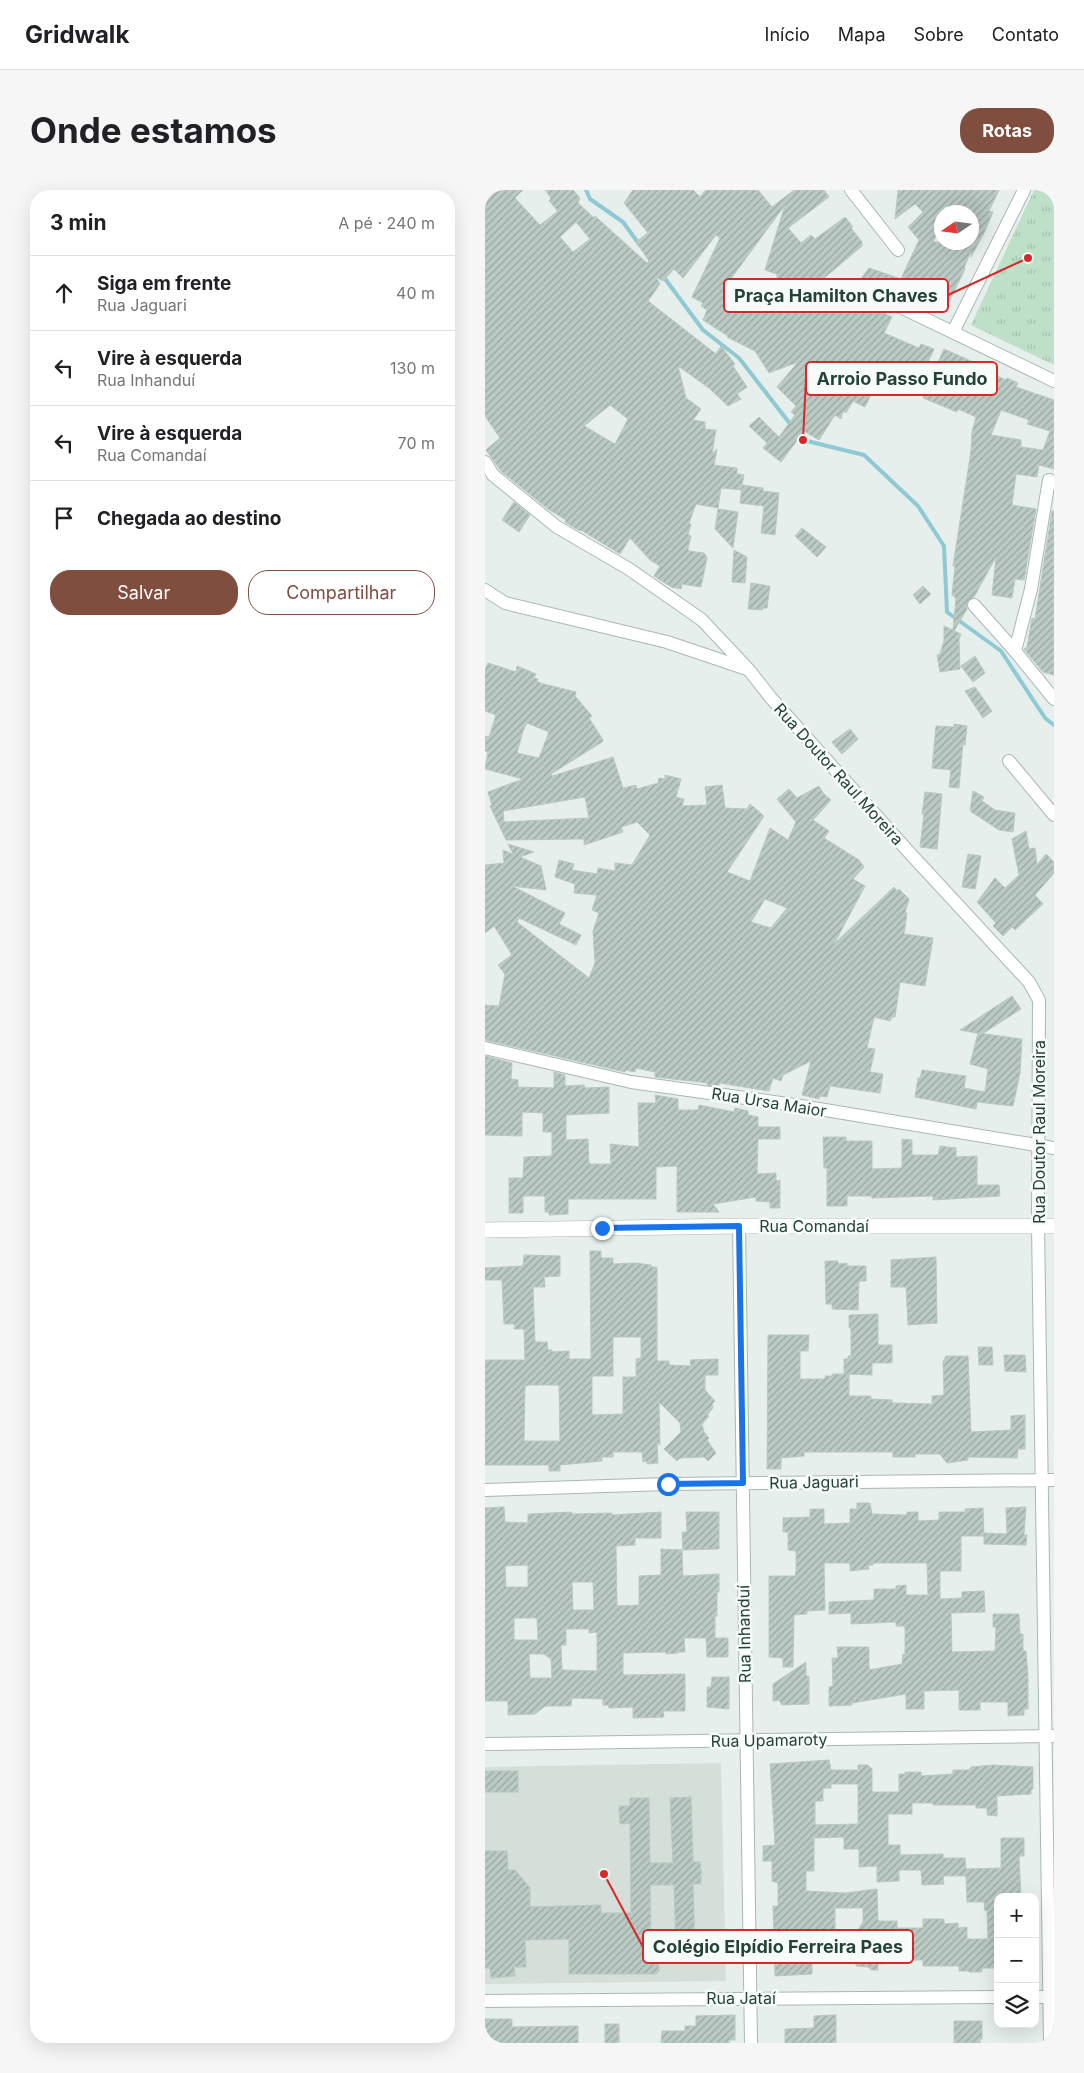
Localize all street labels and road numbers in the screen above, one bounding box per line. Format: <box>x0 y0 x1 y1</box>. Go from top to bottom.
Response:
street label: Rua Doutor Raul Moreira <box>770 699 908 849</box>
street label: Rua Doutor Raul Moreira <box>1029 1040 1049 1224</box>
street label: Rua Ursa Maior <box>710 1083 828 1121</box>
street label: Rua Comandaí <box>759 1216 869 1236</box>
street label: Rua Jaguari <box>769 1471 859 1493</box>
street label: Rua Inhanduí <box>733 1585 755 1683</box>
street label: Rua Upamaroty <box>710 1729 828 1751</box>
street label: Rua Jataí <box>706 1988 776 2008</box>

